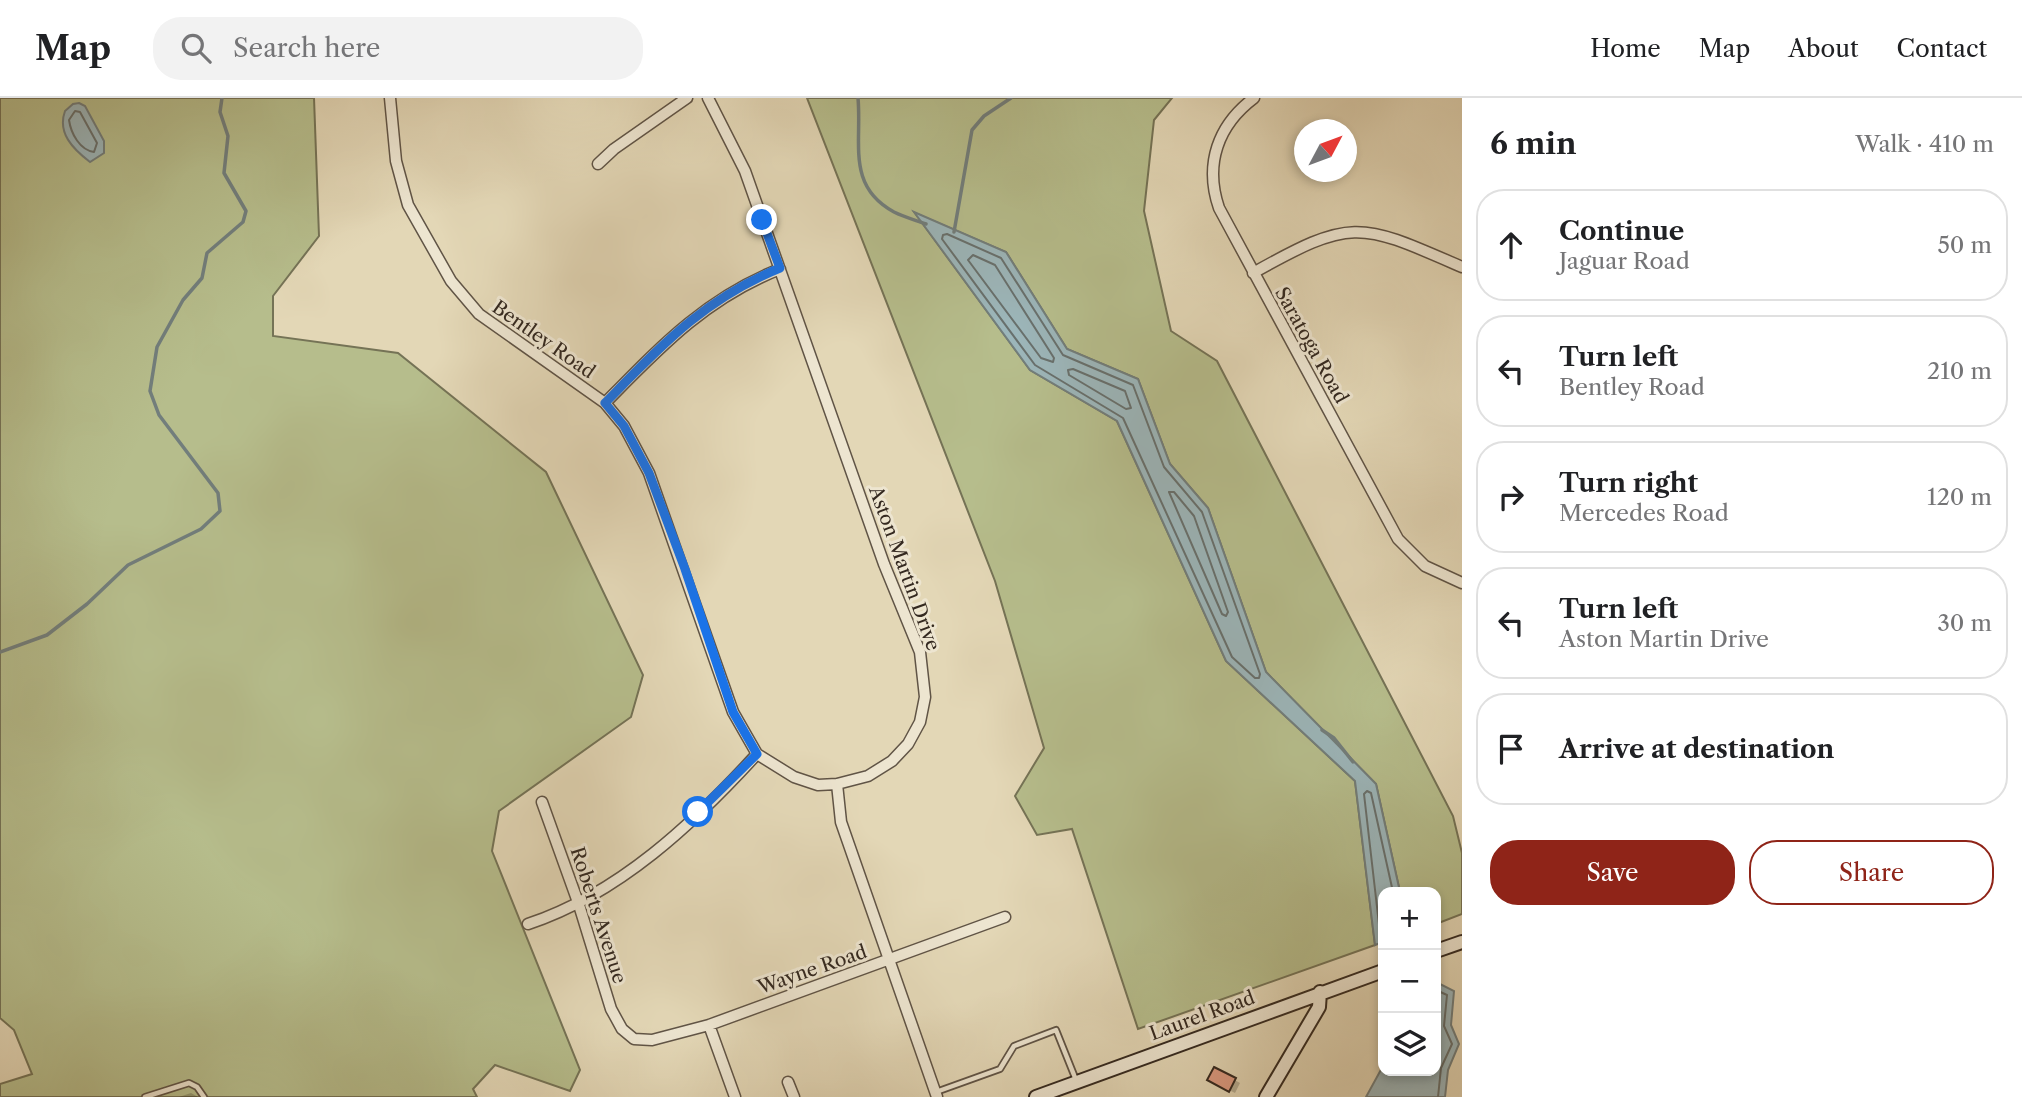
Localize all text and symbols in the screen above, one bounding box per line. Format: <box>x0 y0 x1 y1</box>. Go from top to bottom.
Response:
search box <box>153 17 643 80</box>
text: Map <box>35 28 111 69</box>
icon: search <box>177 29 215 67</box>
text: Search here <box>233 32 380 64</box>
text: Home <box>1590 34 1661 63</box>
text: Map <box>1699 34 1750 63</box>
text: About <box>1788 34 1859 63</box>
text: Contact <box>1897 34 1987 63</box>
north arrow <box>1294 119 1357 182</box>
text: 6 min <box>1490 125 1577 162</box>
text: Walk · 410 m <box>1855 130 1994 158</box>
route end <box>746 204 777 235</box>
text: Continue <box>1559 215 1684 247</box>
icon: ahead <box>1492 226 1530 264</box>
text: 50 m <box>1937 231 1992 259</box>
text: Jaguar Road <box>1559 247 1690 275</box>
street label: Saratoga Road <box>1270 283 1353 408</box>
street label: Bentley Road <box>488 295 600 384</box>
text: Turn left <box>1559 341 1678 373</box>
icon: left <box>1492 352 1530 390</box>
text: 210 m <box>1927 357 1992 385</box>
text: Bentley Road <box>1559 373 1705 401</box>
text: Turn right <box>1559 467 1698 499</box>
icon: right <box>1492 478 1530 516</box>
street label: Aston Martin Drive <box>864 482 945 654</box>
text: 120 m <box>1927 483 1992 511</box>
text: Mercedes Road <box>1559 499 1729 527</box>
text: Turn left <box>1559 593 1678 625</box>
icon: left <box>1492 604 1530 642</box>
text: 30 m <box>1937 609 1992 637</box>
text: Aston Martin Drive <box>1559 625 1769 653</box>
icon: arrive <box>1492 730 1530 768</box>
text: Arrive at destination <box>1559 733 1834 765</box>
route start <box>682 796 713 827</box>
button: Save <box>1490 840 1735 905</box>
button: Share <box>1749 840 1994 905</box>
street label: Roberts Avenue <box>566 844 631 986</box>
map controls <box>1378 887 1441 1076</box>
button: + <box>1378 887 1441 950</box>
street label: Wayne Road <box>754 940 870 999</box>
button: − <box>1378 950 1441 1013</box>
street label: Laurel Road <box>1146 986 1258 1045</box>
button: layers <box>1378 1013 1441 1076</box>

